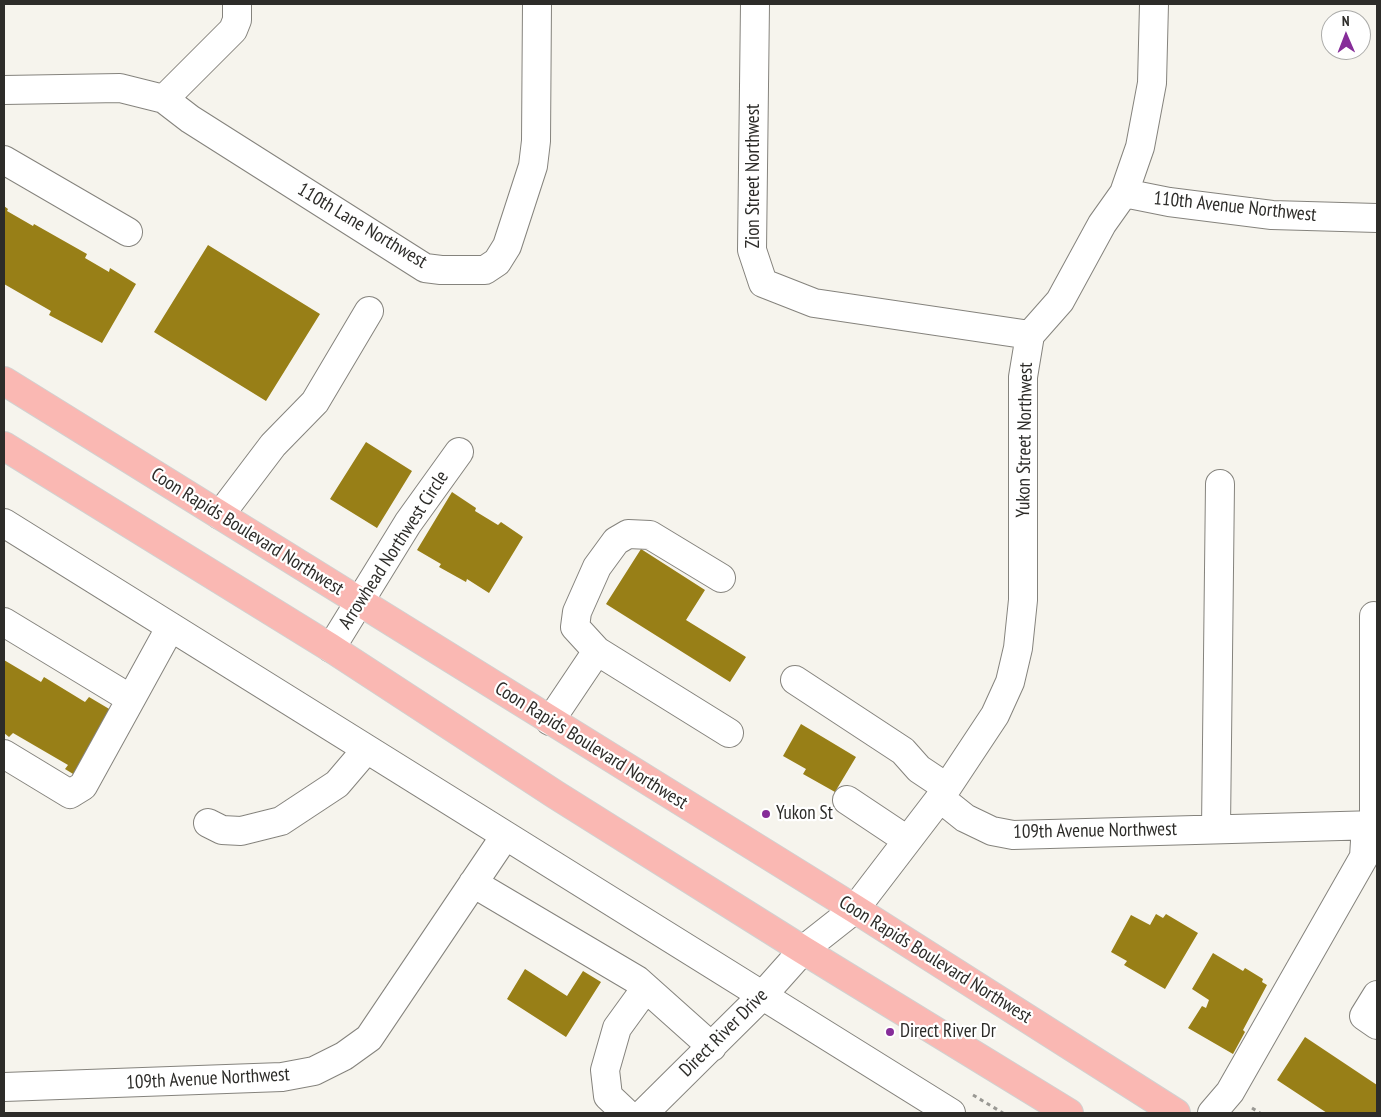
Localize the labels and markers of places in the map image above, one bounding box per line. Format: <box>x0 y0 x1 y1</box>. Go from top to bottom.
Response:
place label: Yukon St <box>776 803 833 825</box>
marker: Yukon St <box>760 808 772 820</box>
place label: Direct River Dr <box>900 1021 996 1043</box>
marker: Direct River Dr <box>884 1026 896 1038</box>

